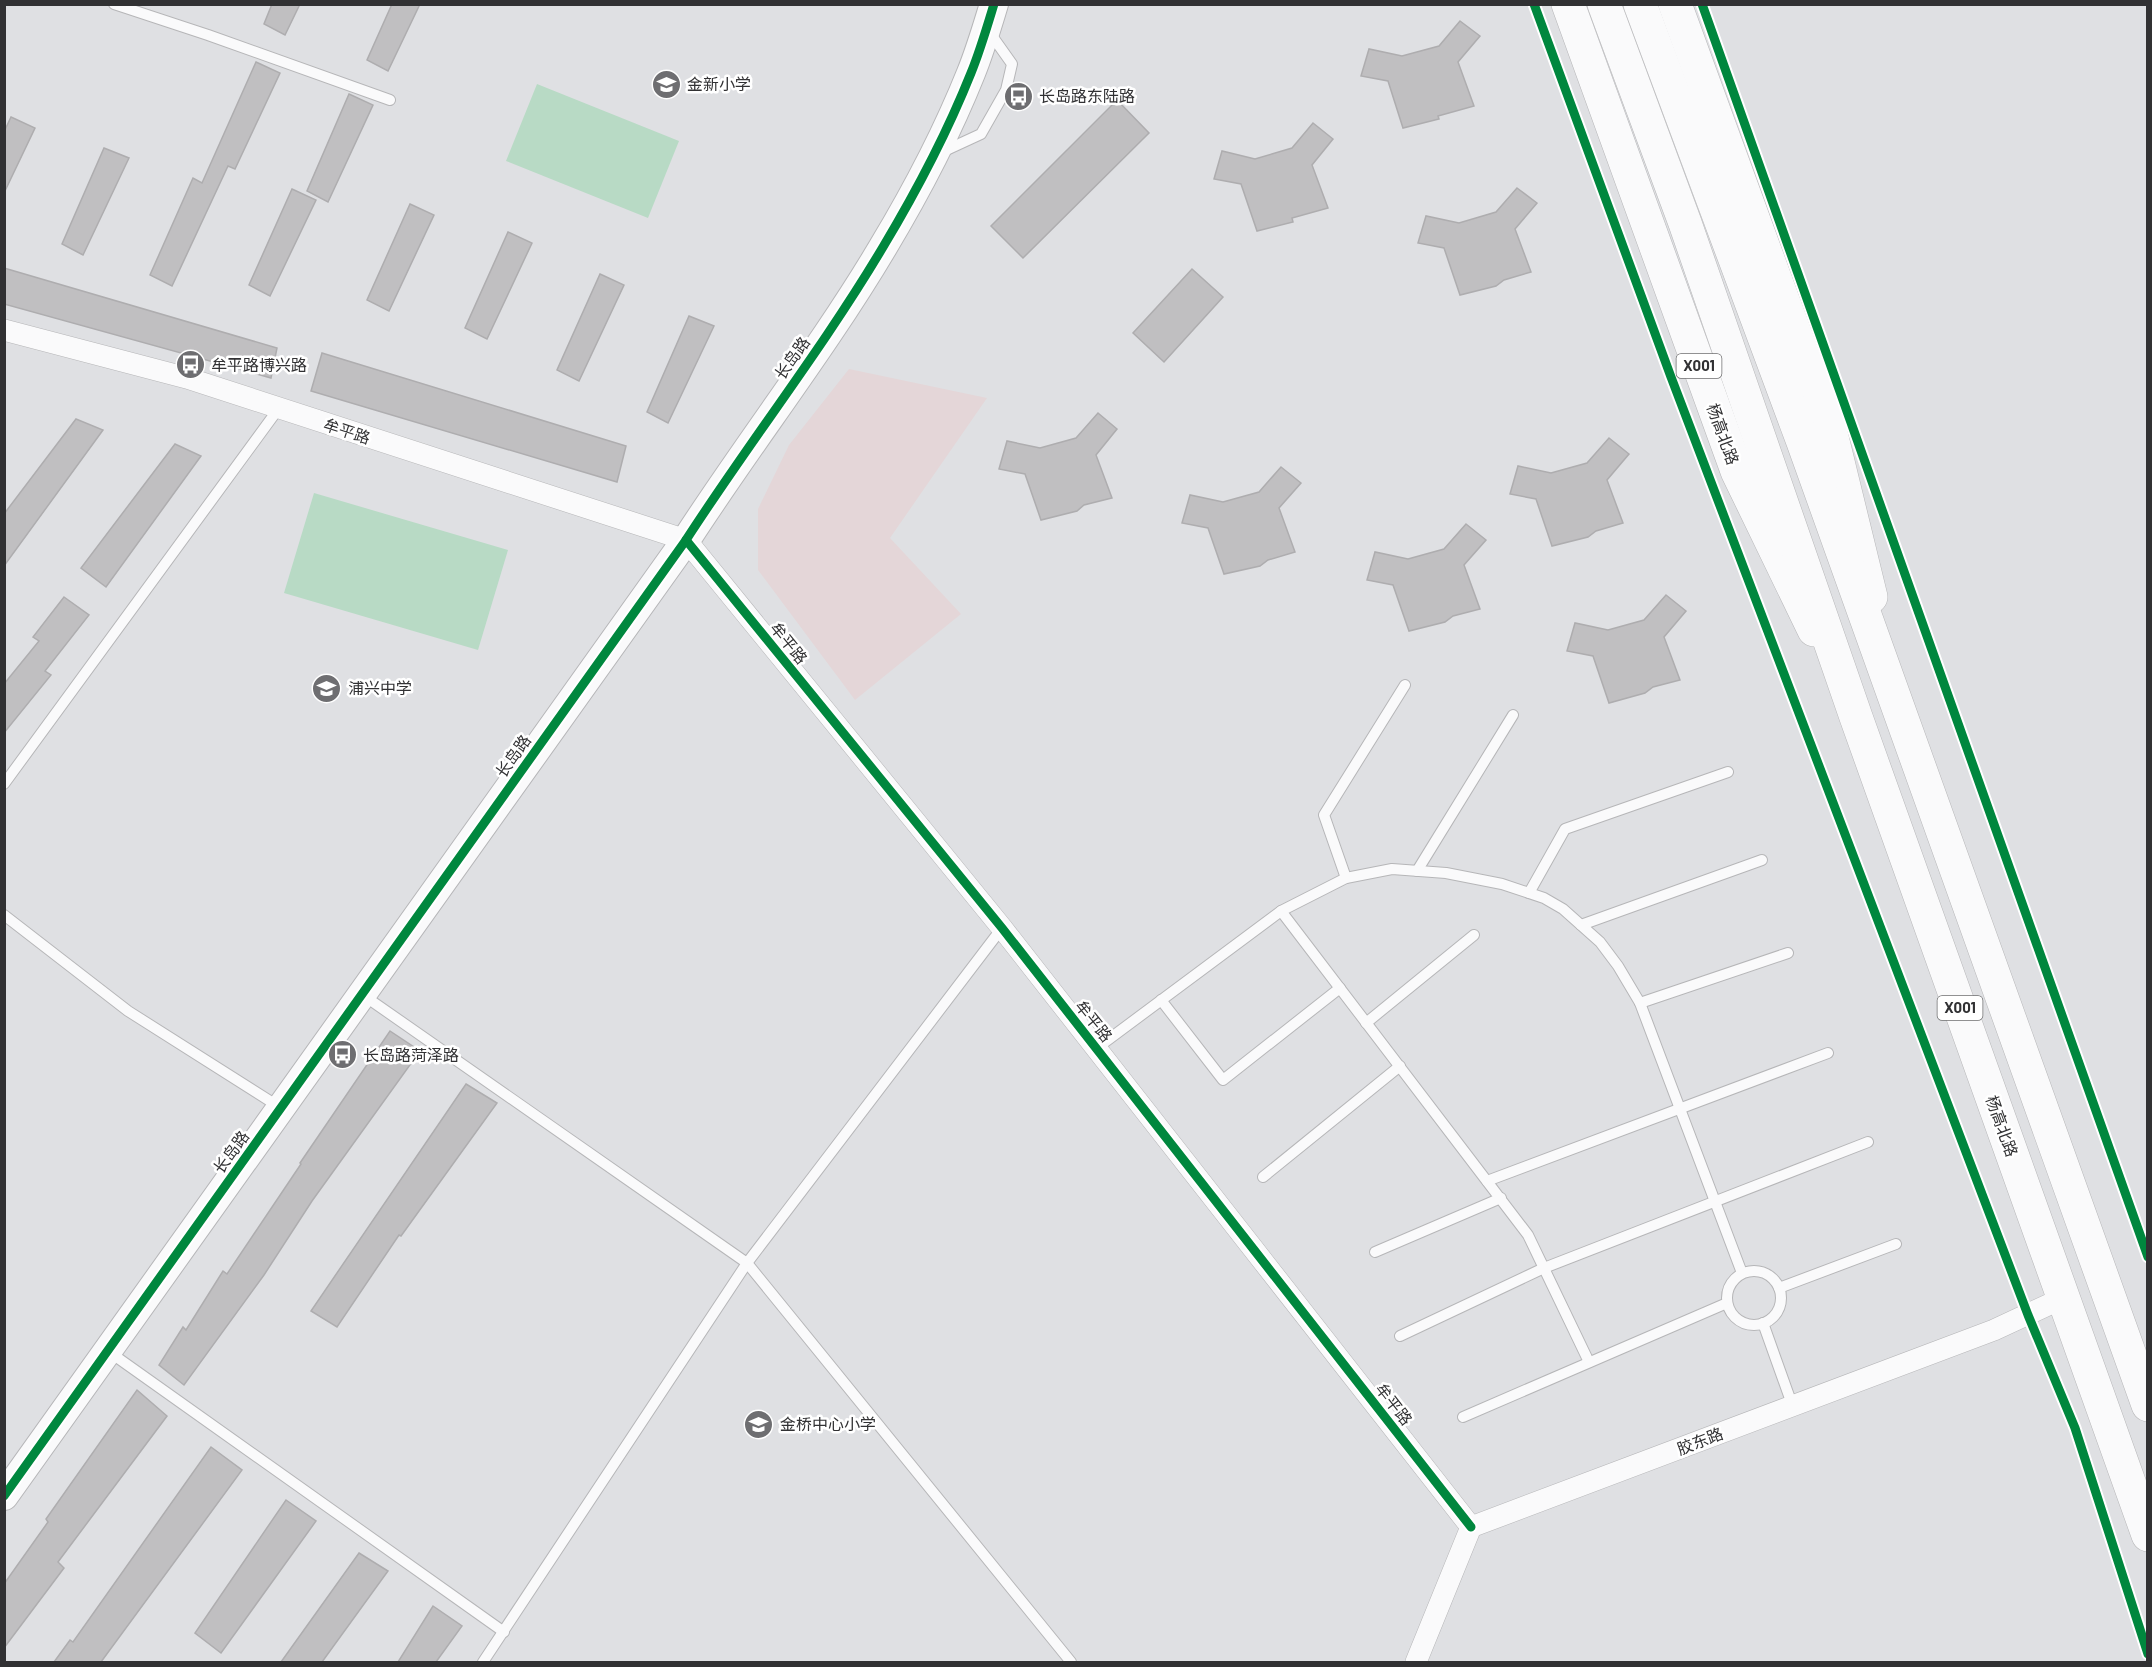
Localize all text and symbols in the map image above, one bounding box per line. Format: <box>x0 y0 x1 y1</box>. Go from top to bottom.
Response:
school or university icon: 金新小学 <box>650 68 682 100</box>
place label: 金新小学 <box>687 74 751 93</box>
bus stop icon: 长岛路东陆路 <box>1002 80 1034 112</box>
place label: 长岛路东陆路 <box>1039 86 1135 105</box>
street label: 长岛路 <box>770 333 813 383</box>
bus stop icon: 牟平路博兴路 <box>174 349 206 381</box>
road number: X001 <box>1676 354 1722 378</box>
place label: 牟平路博兴路 <box>211 355 307 374</box>
street label: 杨高北路 <box>1704 401 1743 467</box>
street label: 牟平路 <box>321 414 373 447</box>
street label: 牟平路 <box>767 618 812 667</box>
school or university icon: 浦兴中学 <box>311 672 343 704</box>
place label: 浦兴中学 <box>348 678 412 697</box>
street label: 长岛路 <box>491 731 534 781</box>
street label: 牟平路 <box>1072 996 1117 1045</box>
road number: X001 <box>1938 996 1982 1020</box>
bus stop icon: 长岛路菏泽路 <box>326 1039 358 1071</box>
place label: 长岛路菏泽路 <box>363 1045 459 1064</box>
street label: 杨高北路 <box>1983 1093 2022 1159</box>
street label: 长岛路 <box>209 1127 252 1177</box>
street label: 牟平路 <box>1372 1379 1417 1428</box>
school or university icon: 金桥中心小学 <box>743 1408 775 1440</box>
place label: 金桥中心小学 <box>780 1414 876 1433</box>
street label: 胶东路 <box>1674 1423 1726 1458</box>

